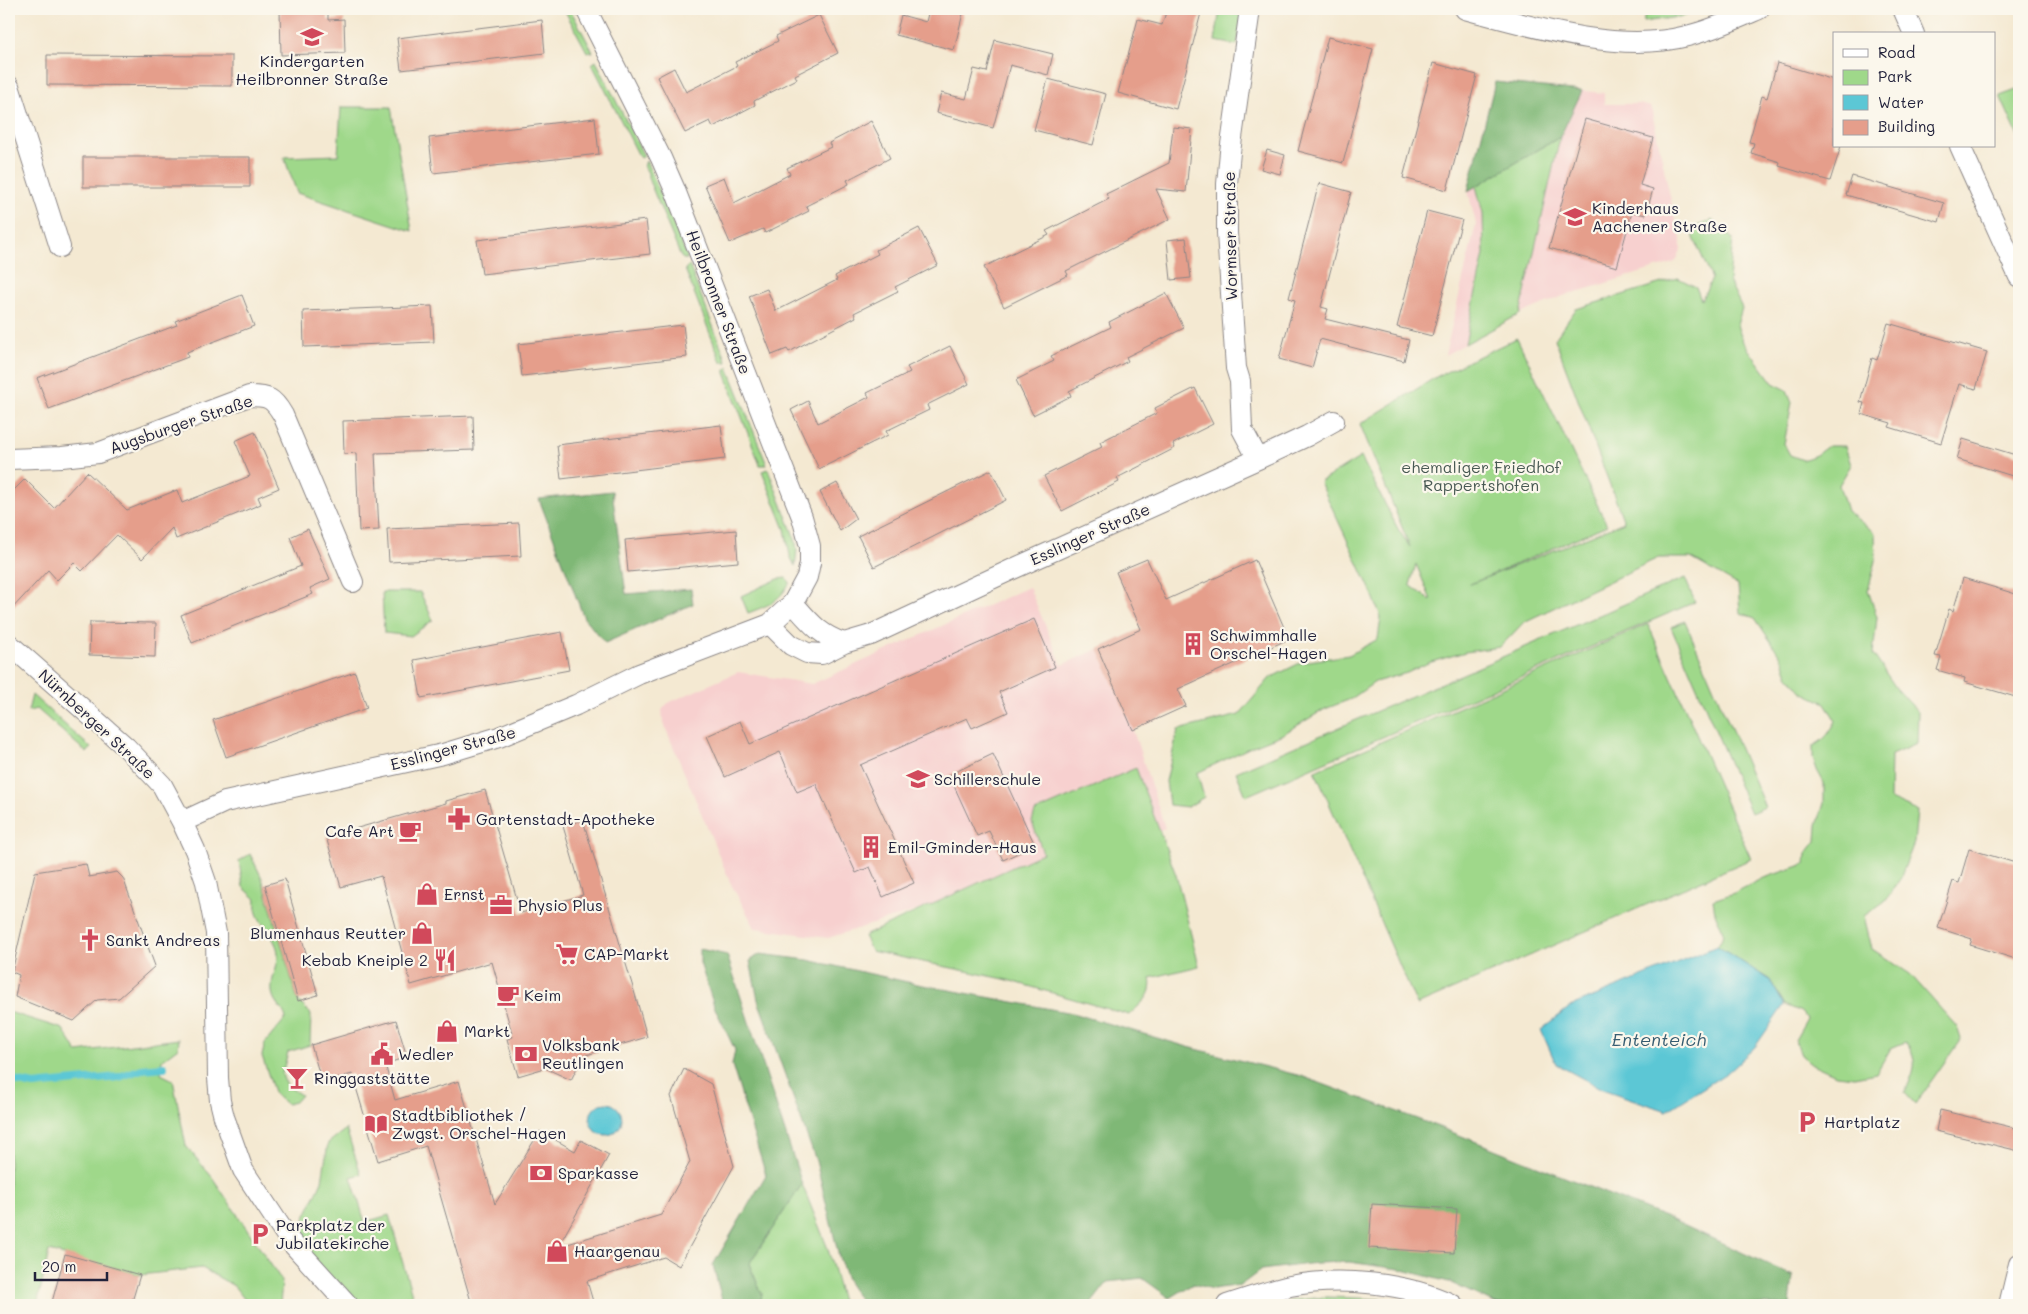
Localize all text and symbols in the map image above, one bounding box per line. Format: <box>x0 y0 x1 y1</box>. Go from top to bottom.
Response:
school or university icon: Kindergarten Heilbronner Straße <box>299 24 325 50</box>
legend <box>1833 32 1996 148</box>
text: Road <box>1878 42 1915 62</box>
place label: Kindergarten Heilbronner Straße <box>236 50 388 89</box>
text: Park <box>1878 66 1912 86</box>
text: Water <box>1878 92 1924 112</box>
text: Building <box>1878 116 1935 136</box>
street label: Wormser Straße <box>1218 171 1241 301</box>
place label: Kinderhaus Aachener Straße <box>1592 197 1727 236</box>
school or university icon: Kinderhaus Aachener Straße <box>1562 204 1588 230</box>
street label: Heilbronner Straße <box>682 227 757 377</box>
street label: Augsburger Straße <box>106 389 255 458</box>
park label: ehemaliger Friedhof Rappertshofen <box>1401 456 1561 495</box>
street label: Esslinger Straße <box>1027 498 1153 569</box>
place label: Schwimmhalle Orschel-Hagen <box>1210 624 1327 663</box>
building icon: Schwimmhalle Orschel-Hagen <box>1180 631 1206 657</box>
street label: Nürnberger Straße <box>35 664 160 783</box>
street label: Esslinger Straße <box>388 721 518 774</box>
school or university icon: Schillerschule <box>905 766 931 792</box>
place label: Schillerschule <box>934 768 1041 789</box>
pharmacy icon: Gartenstadt-Apotheke <box>446 806 472 832</box>
place label: Gartenstadt-Apotheke <box>476 808 655 829</box>
cafe icon: Cafe Art <box>397 818 423 844</box>
place label: Cafe Art <box>325 820 394 841</box>
building icon: Emil-Gminder-Haus <box>858 834 884 860</box>
place label: Emil-Gminder-Haus <box>888 836 1037 857</box>
shop icon: Ernst <box>414 881 440 907</box>
place label: Ernst <box>444 883 485 904</box>
office icon: Physio Plus <box>488 892 514 918</box>
place label: Physio Plus <box>518 894 603 915</box>
shop icon: Blumenhaus Reutter <box>409 920 435 946</box>
place label: Blumenhaus Reutter <box>250 922 406 943</box>
church icon: Sankt Andreas <box>77 927 103 953</box>
place label: Sankt Andreas <box>106 929 220 950</box>
supermarket icon: CAP-Markt <box>554 941 580 967</box>
place label: CAP-Markt <box>584 943 669 964</box>
restaurant icon: Kebab Kneiple 2 <box>432 947 458 973</box>
place label: Kebab Kneiple 2 <box>302 949 428 970</box>
cafe icon: Keim <box>495 982 521 1008</box>
place label: Keim <box>524 984 561 1005</box>
shop icon: Markt <box>434 1018 460 1044</box>
place label: Markt <box>464 1020 510 1041</box>
water label: Ententeich <box>1612 1027 1706 1051</box>
place label: Volksbank Reutlingen <box>542 1034 624 1073</box>
public building icon: Wedler <box>369 1041 395 1067</box>
bank icon: Volksbank Reutlingen <box>513 1041 539 1067</box>
place label: Wedler <box>398 1043 454 1064</box>
bar icon: Ringgaststätte <box>284 1065 310 1091</box>
place label: Ringgaststätte <box>314 1067 430 1088</box>
place label: Stadtbibliothek / Zwgst. Orschel-Hagen <box>392 1104 566 1143</box>
parking icon: Hartplatz <box>1794 1109 1820 1135</box>
library icon: Stadtbibliothek / Zwgst. Orschel-Hagen <box>363 1111 389 1137</box>
place label: Hartplatz <box>1824 1111 1900 1132</box>
bank icon: Sparkasse <box>528 1160 554 1186</box>
place label: Sparkasse <box>558 1162 639 1183</box>
place label: Parkplatz der Jubilatekirche <box>276 1214 389 1253</box>
parking icon: Parkplatz der Jubilatekirche <box>247 1221 273 1247</box>
shop icon: Haargenau <box>544 1238 570 1264</box>
place label: Haargenau <box>574 1240 660 1261</box>
scale bar <box>35 1249 108 1281</box>
text: 20 m <box>42 1256 76 1276</box>

